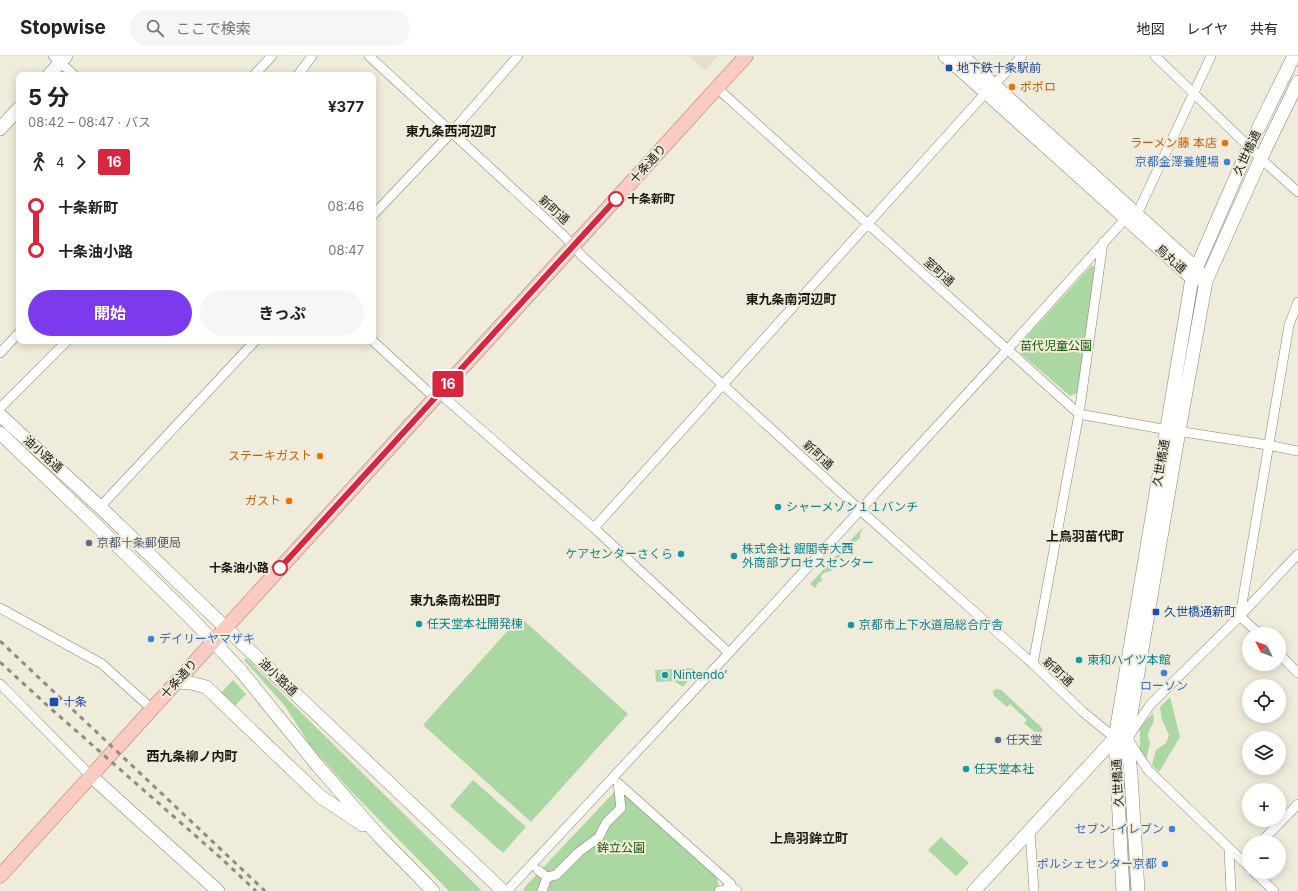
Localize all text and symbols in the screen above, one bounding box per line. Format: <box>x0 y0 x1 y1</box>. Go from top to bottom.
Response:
search box <box>130 10 410 46</box>
text: Stopwise <box>20 16 106 39</box>
icon: search <box>144 17 166 39</box>
text: ここで検索 <box>176 19 251 38</box>
text: 地図 <box>1136 20 1164 37</box>
text: レイヤ <box>1186 20 1228 37</box>
text: 共有 <box>1250 20 1278 37</box>
place label: 地下鉄十条駅前 <box>957 60 1041 75</box>
marker: 地下鉄十条駅前 <box>944 63 954 73</box>
place label: ポポロ <box>1020 79 1056 94</box>
marker: ポポロ <box>1007 82 1017 92</box>
text: 5 分 <box>28 84 69 110</box>
text: ¥377 <box>328 97 364 116</box>
text: 08:42 – 08:47 · バス <box>28 114 151 130</box>
district label: 東九条西河辺町 <box>405 123 497 139</box>
street label: 久世橋通 <box>1230 128 1263 178</box>
place label: ラーメン藤 本店 <box>1130 135 1217 150</box>
marker: ラーメン藤 本店 <box>1220 138 1230 148</box>
street label: 十条通り <box>626 141 669 187</box>
icon: walk <box>28 151 50 173</box>
icon: forward <box>70 151 92 173</box>
text: 16 <box>106 153 122 170</box>
text: 4 <box>56 154 64 170</box>
place label: 京都金澤養鯉場 <box>1135 154 1219 169</box>
marker: 京都金澤養鯉場 <box>1222 157 1232 167</box>
marker: 十条新町 <box>608 191 624 207</box>
place label: 十条新町 <box>627 191 675 206</box>
street label: 新町通 <box>536 192 573 227</box>
text: 十条新町 <box>58 198 118 217</box>
text: 08:46 <box>328 198 364 214</box>
street label: 烏丸通 <box>1153 241 1190 276</box>
text: 十条油小路 <box>58 242 133 261</box>
text: 08:47 <box>328 242 364 258</box>
street label: 室町通 <box>921 254 958 289</box>
button: 開始 <box>28 290 192 336</box>
button: きっぷ <box>200 290 364 336</box>
district label: 東九条南河辺町 <box>745 291 837 307</box>
park label: 苗代児童公園 <box>1020 338 1092 353</box>
line badge: 16 <box>430 371 466 397</box>
text: 16 <box>440 375 456 392</box>
street label: 油小路通 <box>20 432 66 475</box>
street label: 新町通 <box>800 437 837 472</box>
street label: 久世橋通 <box>1149 438 1172 488</box>
place label: ステーキガスト <box>228 448 312 463</box>
marker: ステーキガスト <box>315 451 325 461</box>
place label: ガスト <box>245 493 281 508</box>
marker: ガスト <box>284 496 294 506</box>
place label: シャーメゾン１１バンチ <box>786 499 918 514</box>
marker: シャーメゾン１１バンチ <box>773 502 783 512</box>
district label: 上鳥羽苗代町 <box>1046 528 1124 544</box>
place label: 京都十条郵便局 <box>97 535 181 550</box>
marker: 京都十条郵便局 <box>84 538 94 548</box>
place label: 株式会社 銀閣寺大西 外商部プロセスセンター <box>742 541 874 570</box>
place label: ケアセンターさくら <box>565 546 673 561</box>
marker: ケアセンターさくら <box>676 549 686 559</box>
marker: 株式会社 銀閣寺大西 外商部プロセスセンター <box>729 551 739 561</box>
place label: 十条油小路 <box>209 560 269 575</box>
marker: 十条油小路 <box>272 560 288 576</box>
district label: 東九条南松田町 <box>409 592 501 608</box>
place label: 久世橋通新町 <box>1164 604 1236 619</box>
marker: 久世橋通新町 <box>1151 607 1161 617</box>
place label: 任天堂本社開発棟 <box>427 616 523 631</box>
place label: 京都市上下水道局総合庁舎 <box>859 617 1003 632</box>
marker: 任天堂本社開発棟 <box>414 619 424 629</box>
marker: 京都市上下水道局総合庁舎 <box>846 620 856 630</box>
north arrow <box>1242 627 1286 671</box>
map controls <box>1242 627 1286 879</box>
place label: デイリーヤマザキ <box>159 631 255 646</box>
marker: デイリーヤマザキ <box>146 634 156 644</box>
place label: 東和ハイツ本館 <box>1087 652 1171 667</box>
street label: 新町通 <box>1040 654 1077 689</box>
street label: 油小路通 <box>256 655 301 699</box>
marker: 東和ハイツ本館 <box>1074 655 1084 665</box>
street label: 十条通り <box>157 656 200 702</box>
place label: Nintendo’ <box>673 667 727 682</box>
marker: ローソン <box>1159 668 1169 678</box>
marker: Nintendo’ <box>660 670 670 680</box>
place label: ローソン <box>1140 678 1188 693</box>
button: locate <box>1242 679 1286 723</box>
place label: 十条 <box>63 694 87 709</box>
marker: 十条 <box>48 696 60 708</box>
button: layers <box>1242 731 1286 775</box>
place label: 任天堂 <box>1006 732 1042 747</box>
marker: 任天堂 <box>993 735 1003 745</box>
district label: 西九条柳ノ内町 <box>146 748 238 764</box>
street label: 久世橋通 <box>1109 759 1126 807</box>
place label: 任天堂本社 <box>974 761 1034 776</box>
marker: 任天堂本社 <box>961 764 971 774</box>
button: + <box>1242 783 1286 827</box>
place label: セブン-イレブン <box>1074 821 1164 836</box>
marker: セブン-イレブン <box>1167 824 1177 834</box>
district label: 上鳥羽鉾立町 <box>770 830 848 846</box>
button: − <box>1242 835 1286 879</box>
park label: 鉾立公園 <box>597 840 645 855</box>
place label: ポルシェセンター京都 <box>1037 856 1157 871</box>
marker: ポルシェセンター京都 <box>1160 859 1170 869</box>

